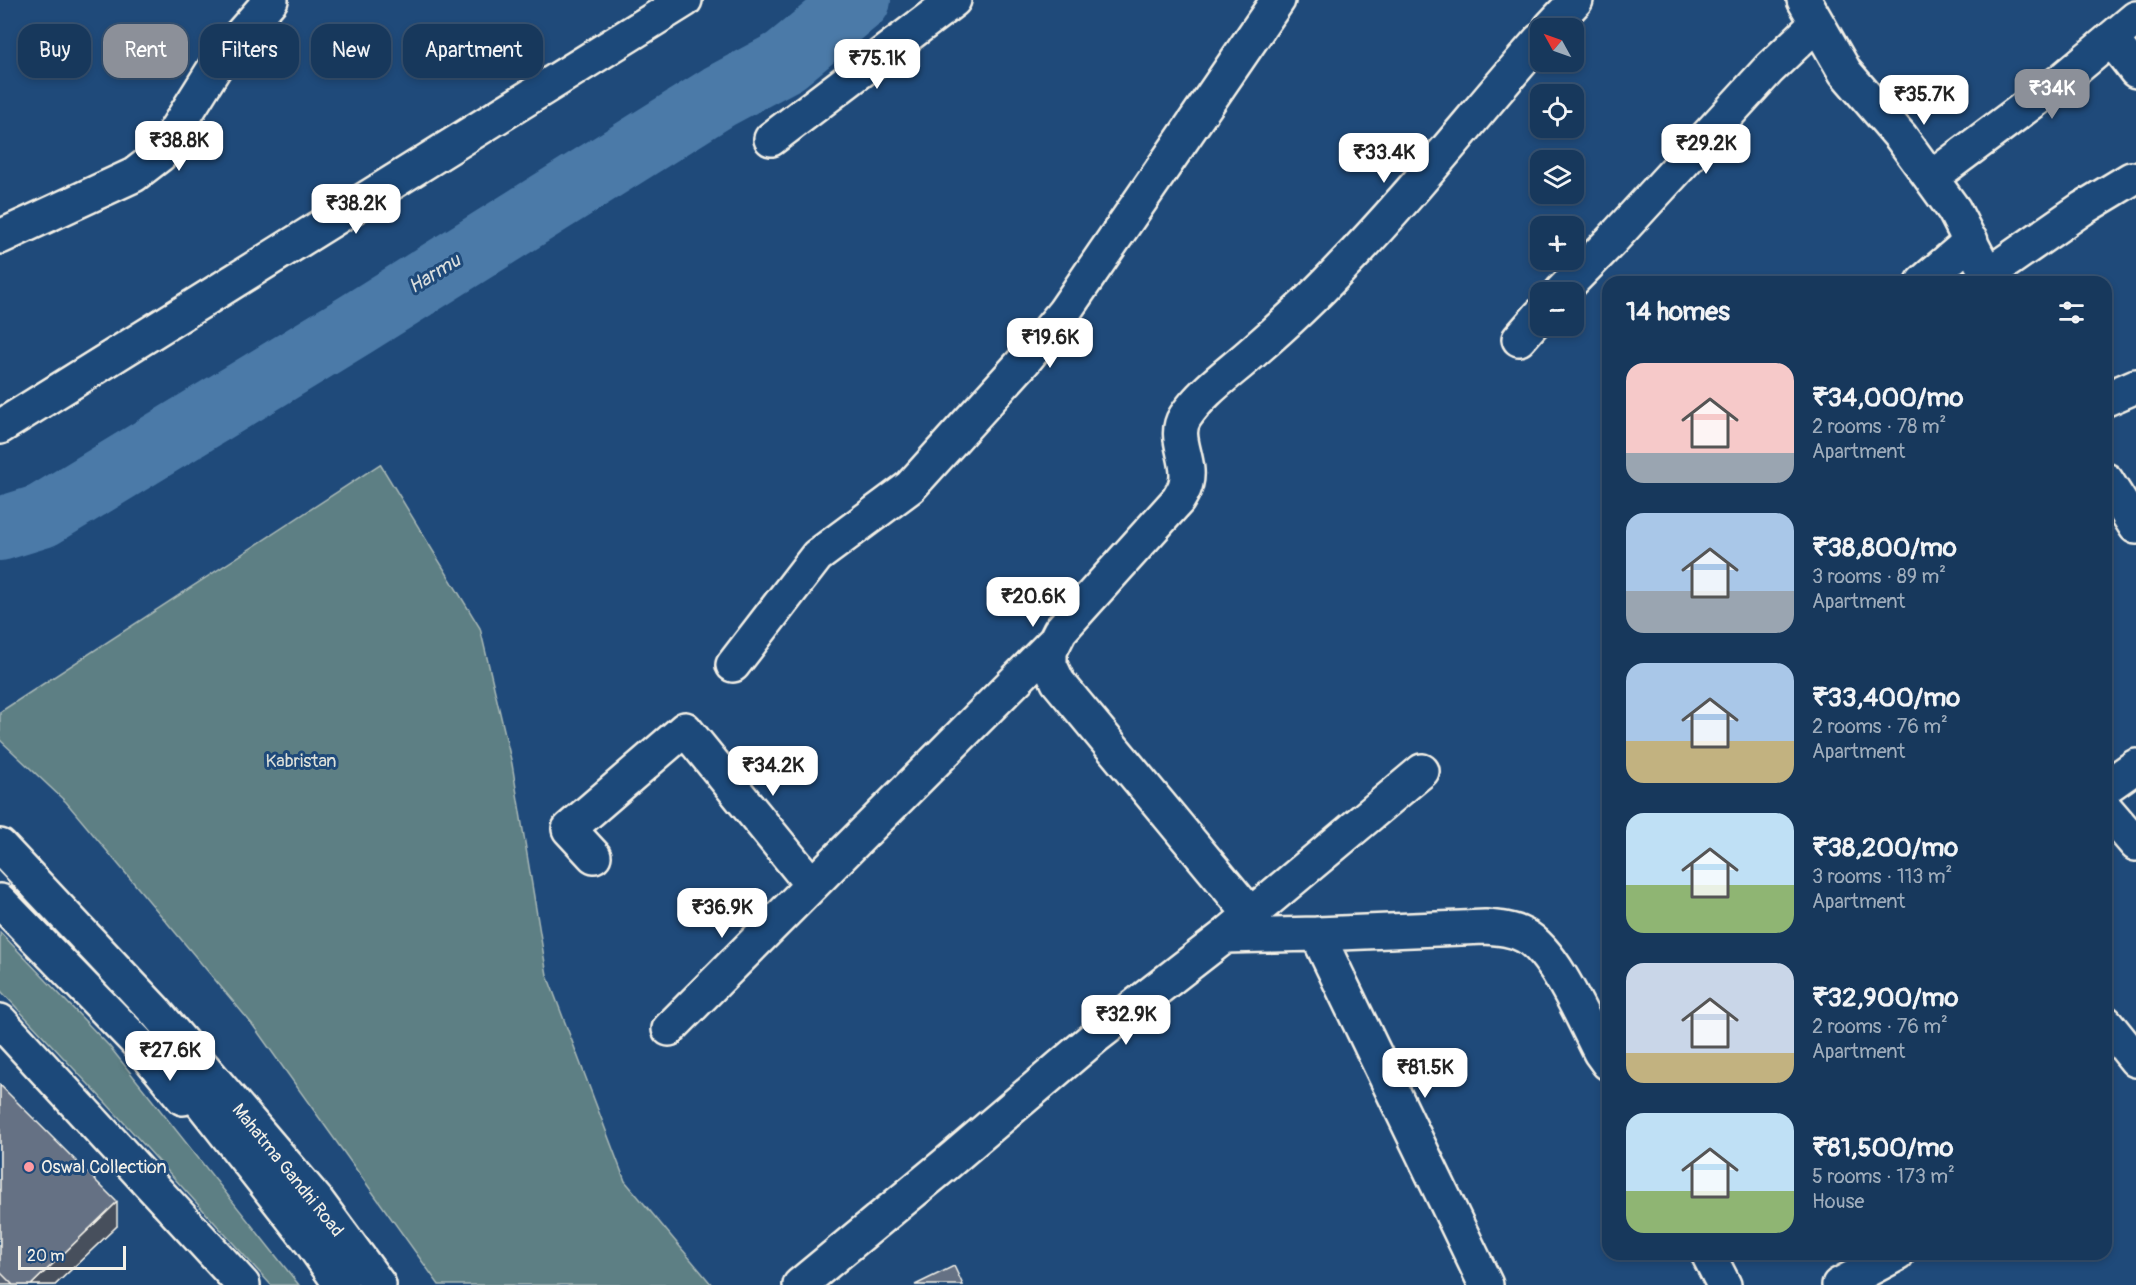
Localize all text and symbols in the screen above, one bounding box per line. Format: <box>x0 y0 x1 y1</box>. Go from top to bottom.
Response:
north arrow <box>1530 18 1584 72</box>
map controls <box>1530 18 1584 336</box>
chip: Buy <box>18 24 91 78</box>
chip: Rent <box>103 24 188 78</box>
chip: Filters <box>200 24 299 78</box>
chip: New <box>311 24 391 78</box>
chip: Apartment <box>403 24 543 78</box>
pin: ₹75.1K <box>828 39 926 90</box>
text: ₹75.1K <box>848 46 906 71</box>
pin: ₹34K <box>2016 69 2088 120</box>
pin: ₹35.7K <box>1875 75 1973 126</box>
text: ₹34K <box>2029 76 2075 101</box>
text: ₹35.7K <box>1893 82 1955 107</box>
button: locate <box>1530 84 1584 138</box>
pin: ₹38.8K <box>130 121 228 172</box>
pin: ₹29.2K <box>1657 124 1755 175</box>
text: ₹38.8K <box>149 128 209 153</box>
text: ₹29.2K <box>1675 131 1737 156</box>
pin: ₹33.4K <box>1335 133 1433 184</box>
text: ₹33.4K <box>1353 140 1415 165</box>
button: layers <box>1530 150 1584 204</box>
pin: ₹38.2K <box>307 184 405 235</box>
text: ₹38.2K <box>326 191 386 216</box>
button: + <box>1530 216 1584 270</box>
water label: Harmu <box>404 247 467 299</box>
button: − <box>1530 282 1584 336</box>
text: 14 homes <box>1626 296 1730 328</box>
icon: filters <box>2055 296 2088 329</box>
pin: ₹19.6K <box>1001 318 1099 369</box>
text: ₹19.6K <box>1021 325 1079 350</box>
text: ₹34,000/mo <box>1812 382 1963 414</box>
icon: home <box>1674 387 1746 459</box>
text: 2 rooms · 78 m² <box>1812 414 1946 439</box>
text: Apartment <box>1812 439 1905 464</box>
text: ₹38,800/mo <box>1812 532 1957 564</box>
icon: home <box>1674 537 1746 609</box>
text: 3 rooms · 89 m² <box>1812 564 1946 589</box>
pin: ₹20.6K <box>984 577 1082 628</box>
text: ₹20.6K <box>1001 584 1065 609</box>
text: Apartment <box>1812 589 1905 614</box>
text: ₹33,400/mo <box>1812 682 1960 714</box>
icon: home <box>1674 687 1746 759</box>
text: 2 rooms · 76 m² <box>1812 714 1948 739</box>
text: Apartment <box>1812 739 1905 764</box>
pin: ₹34.2K <box>724 746 822 797</box>
park label: Kabristan <box>265 750 337 773</box>
text: ₹34.2K <box>742 753 804 778</box>
text: ₹38,200/mo <box>1812 832 1958 864</box>
icon: home <box>1674 837 1746 909</box>
text: 3 rooms · 113 m² <box>1812 864 1952 889</box>
pin: ₹36.9K <box>673 888 771 939</box>
text: Apartment <box>1812 889 1905 914</box>
text: ₹36.9K <box>691 895 753 920</box>
text: ₹32,900/mo <box>1812 982 1959 1014</box>
icon: home <box>1674 987 1746 1059</box>
pin: ₹32.9K <box>1077 995 1175 1046</box>
text: ₹32.9K <box>1095 1002 1157 1027</box>
text: 2 rooms · 76 m² <box>1812 1014 1948 1039</box>
pin: ₹27.6K <box>121 1031 219 1082</box>
text: ₹27.6K <box>139 1038 201 1063</box>
text: Apartment <box>1812 1039 1905 1064</box>
pin: ₹81.5K <box>1376 1048 1474 1099</box>
text: ₹81.5K <box>1396 1055 1454 1080</box>
street label: Mahatma Gandhi Road <box>227 1099 348 1242</box>
text: ₹81,500/mo <box>1812 1132 1953 1164</box>
icon: home <box>1674 1137 1746 1209</box>
place label: Oswal Collection <box>41 1156 167 1179</box>
marker: Oswal Collection <box>22 1160 36 1174</box>
text: 5 rooms · 173 m² <box>1812 1164 1955 1189</box>
text: House <box>1812 1189 1864 1214</box>
scale bar <box>18 1243 126 1270</box>
text: 20 m <box>27 1246 65 1266</box>

